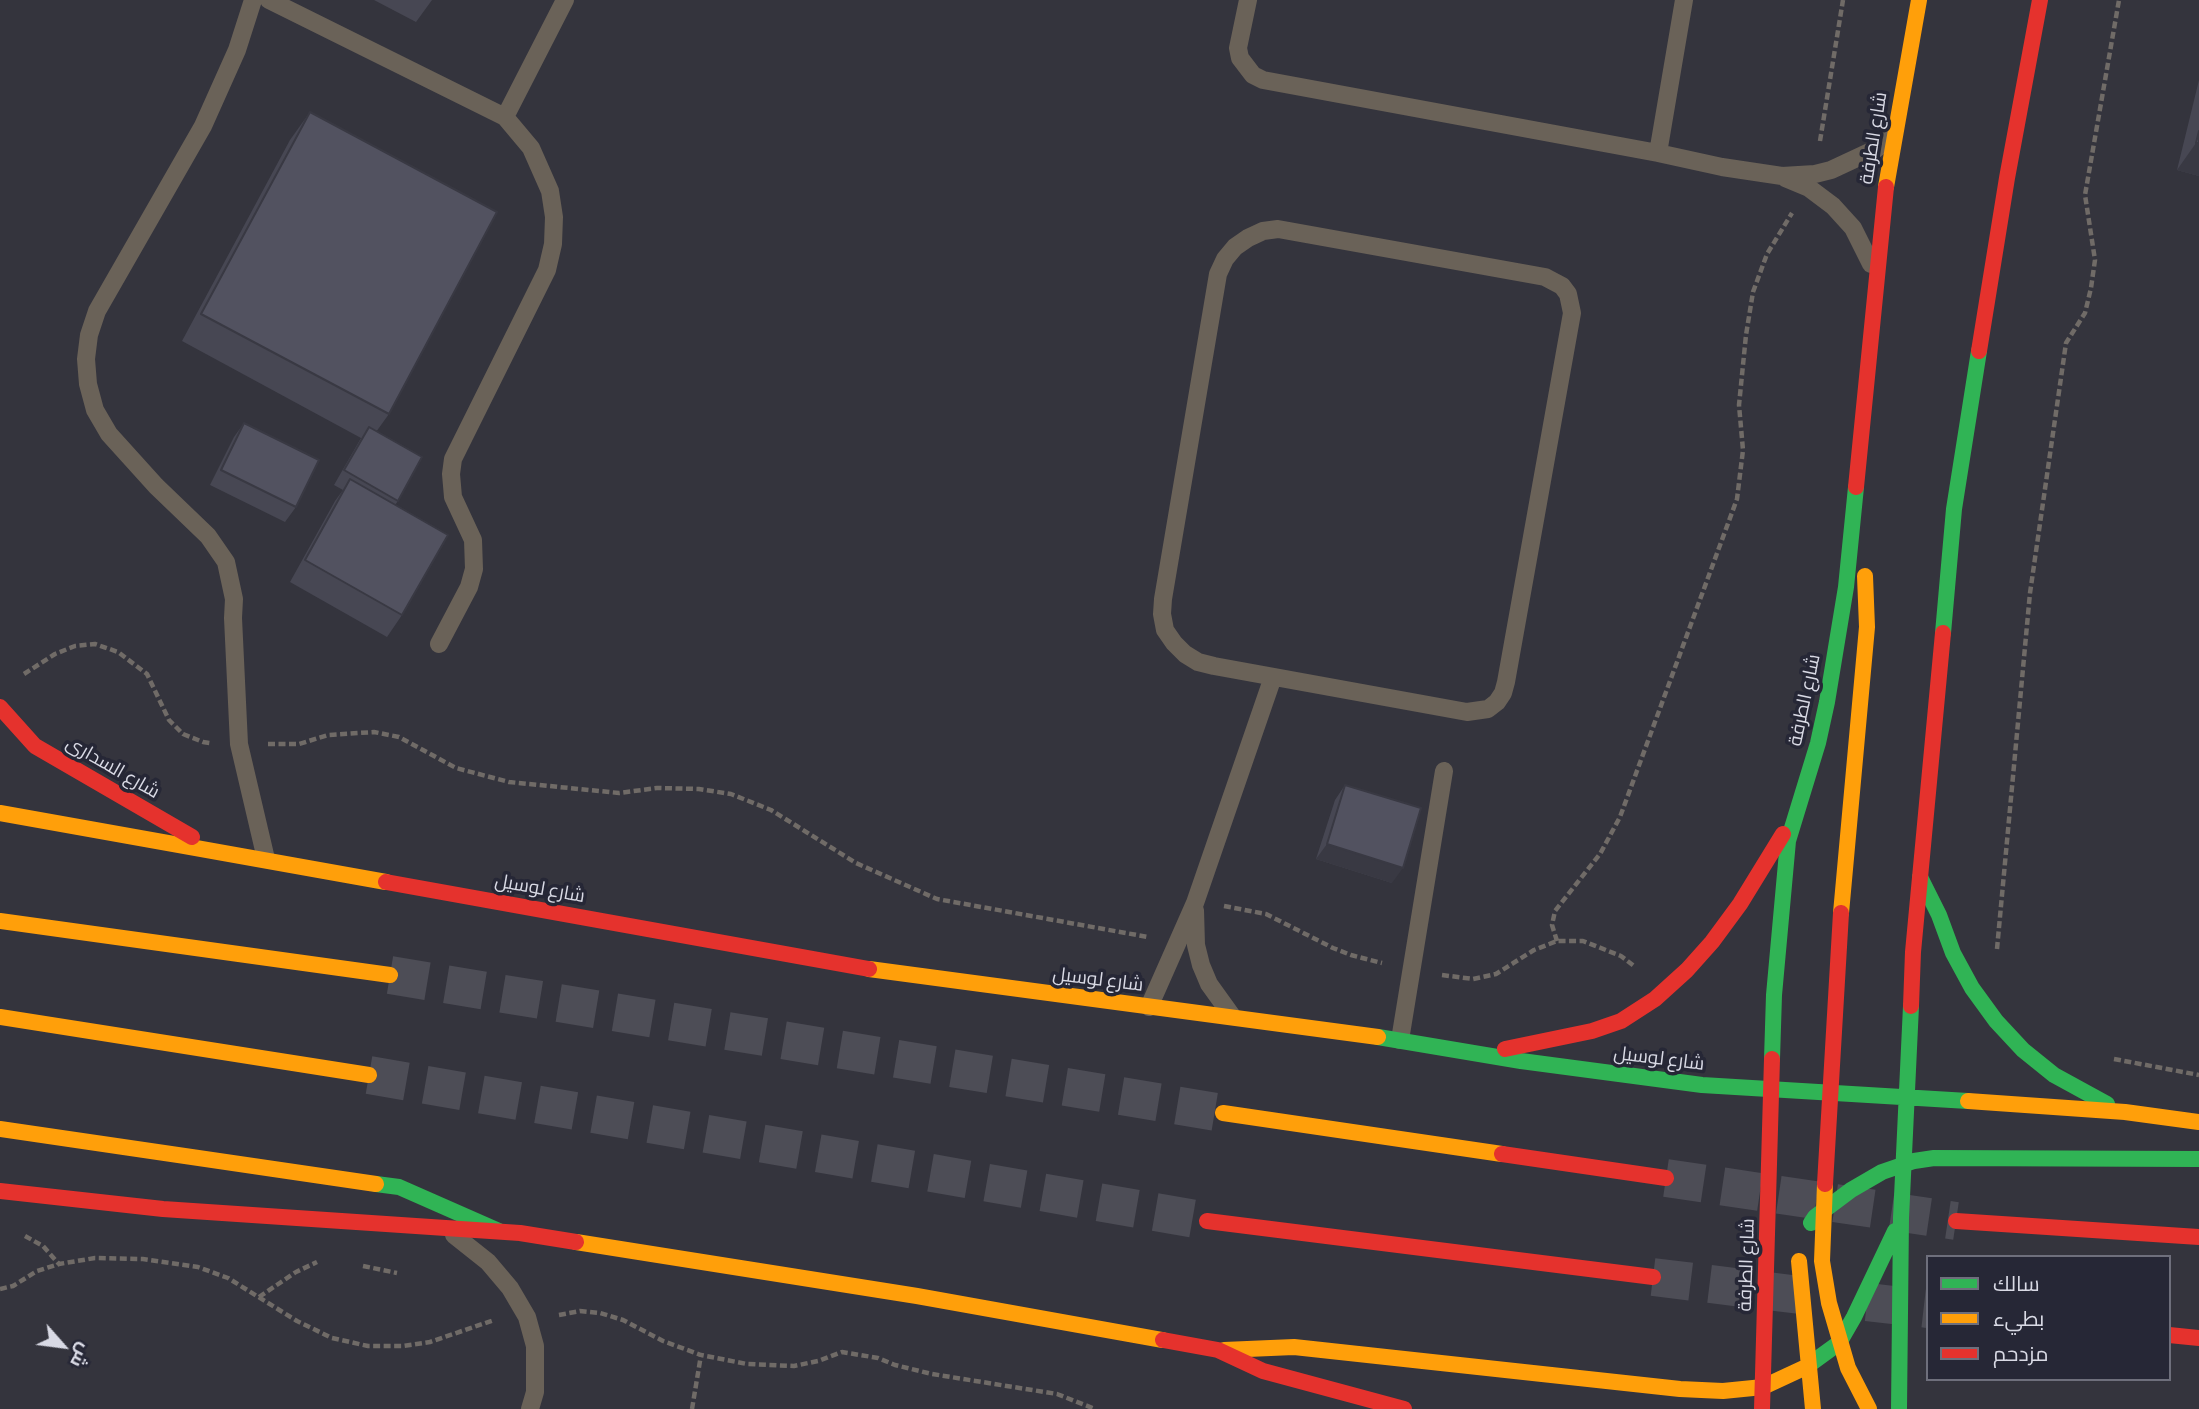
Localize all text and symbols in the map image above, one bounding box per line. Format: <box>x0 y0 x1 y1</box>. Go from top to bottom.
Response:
street label: شارع الطرفة <box>1854 90 1892 186</box>
street label: شارع الطرفة <box>1783 652 1825 748</box>
street label: شارع السدارى <box>62 731 164 803</box>
street label: شارع لوسيل <box>493 869 587 907</box>
street label: شارع لوسيل <box>1051 962 1145 996</box>
street label: شارع لوسيل <box>1612 1041 1706 1075</box>
street label: شارع الطرفة <box>1733 1218 1759 1312</box>
legend <box>1926 1255 2171 1381</box>
text: سالك <box>1993 1270 2040 1295</box>
text: بطيء <box>1993 1305 2044 1330</box>
north arrow <box>28 1311 98 1381</box>
text: ش <box>66 1340 98 1372</box>
text: مزدحم <box>1993 1340 2048 1365</box>

